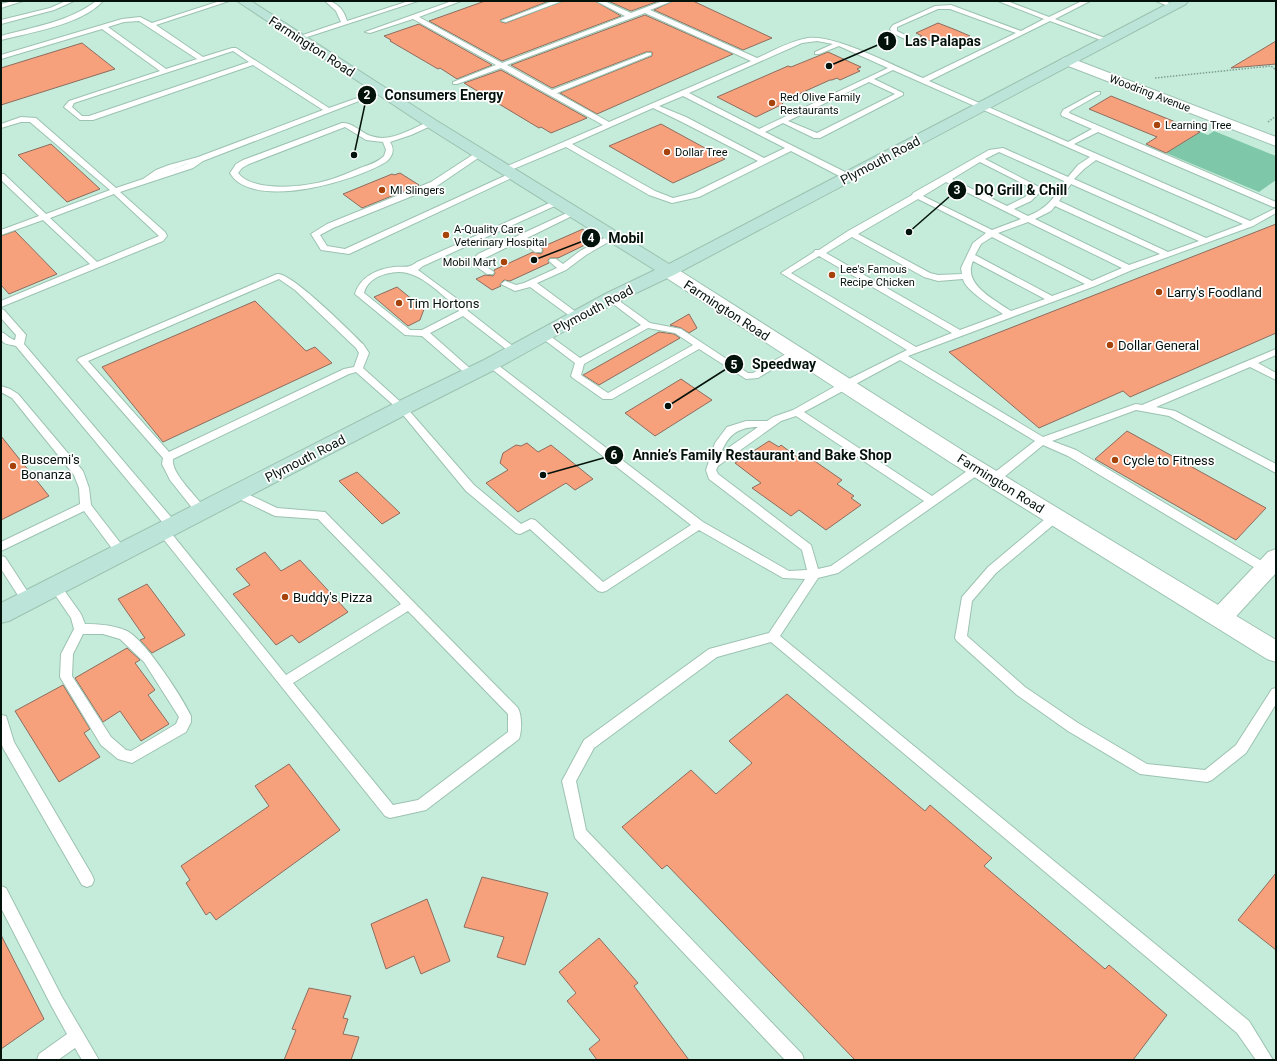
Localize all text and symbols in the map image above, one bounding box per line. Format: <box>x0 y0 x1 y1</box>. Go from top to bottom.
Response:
street label: Farmington Road <box>266 13 357 80</box>
callout: Las Palapas <box>877 28 989 54</box>
text: Las Palapas <box>905 33 981 49</box>
text: 1 <box>884 34 890 48</box>
street label: Woodring Avenue <box>1107 72 1192 115</box>
callout: Consumers Energy <box>357 82 512 108</box>
text: Consumers Energy <box>385 87 504 103</box>
text: 2 <box>364 88 371 102</box>
place label: Red Olive Family Restaurants <box>780 91 861 117</box>
marker: Red Olive Family Restaurants <box>767 98 777 108</box>
place label: Learning Tree <box>1165 119 1232 132</box>
marker: Learning Tree <box>1152 120 1162 130</box>
street label: Plymouth Road <box>838 133 923 188</box>
place label: Dollar Tree <box>675 146 728 159</box>
marker: Dollar Tree <box>662 147 672 157</box>
callout: DQ Grill & Chill <box>947 177 1075 203</box>
text: DQ Grill & Chill <box>975 182 1067 198</box>
text: 3 <box>954 183 961 197</box>
place label: MI Slingers <box>390 184 445 197</box>
marker: MI Slingers <box>377 185 387 195</box>
place label: A-Quality Care Veterinary Hospital <box>454 223 547 249</box>
callout: Mobil <box>581 225 652 251</box>
marker: A-Quality Care Veterinary Hospital <box>441 230 451 240</box>
text: Mobil <box>608 230 644 246</box>
text: 4 <box>588 231 595 245</box>
place label: Mobil Mart <box>443 256 496 269</box>
marker: Mobil Mart <box>499 257 509 267</box>
place label: Lee's Famous Recipe Chicken <box>840 263 915 289</box>
marker: Lee's Famous Recipe Chicken <box>827 270 837 280</box>
street label: Farmington Road <box>681 277 772 344</box>
street label: Plymouth Road <box>551 282 636 337</box>
place label: Larry's Foodland <box>1167 285 1262 300</box>
marker: Larry's Foodland <box>1154 287 1164 297</box>
place label: Tim Hortons <box>407 296 480 311</box>
marker: Tim Hortons <box>394 298 404 308</box>
place label: Dollar General <box>1118 338 1199 353</box>
marker: Dollar General <box>1105 340 1115 350</box>
callout: Speedway <box>724 351 824 377</box>
text: Speedway <box>752 356 817 372</box>
text: 5 <box>731 358 738 372</box>
street label: Plymouth Road <box>263 432 348 485</box>
callout: Annie’s Family Restaurant and Bake Shop <box>604 442 900 468</box>
text: Annie’s Family Restaurant and Bake Shop <box>632 447 892 463</box>
text: 6 <box>611 448 618 462</box>
street label: Farmington Road <box>955 451 1047 516</box>
place label: Buscemi's Bonanza <box>21 452 80 482</box>
place label: Cycle to Fitness <box>1123 453 1215 468</box>
marker: Cycle to Fitness <box>1110 455 1120 465</box>
marker: Buscemi's Bonanza <box>8 461 18 471</box>
place label: Buddy's Pizza <box>293 590 372 605</box>
marker: Buddy's Pizza <box>280 592 290 602</box>

